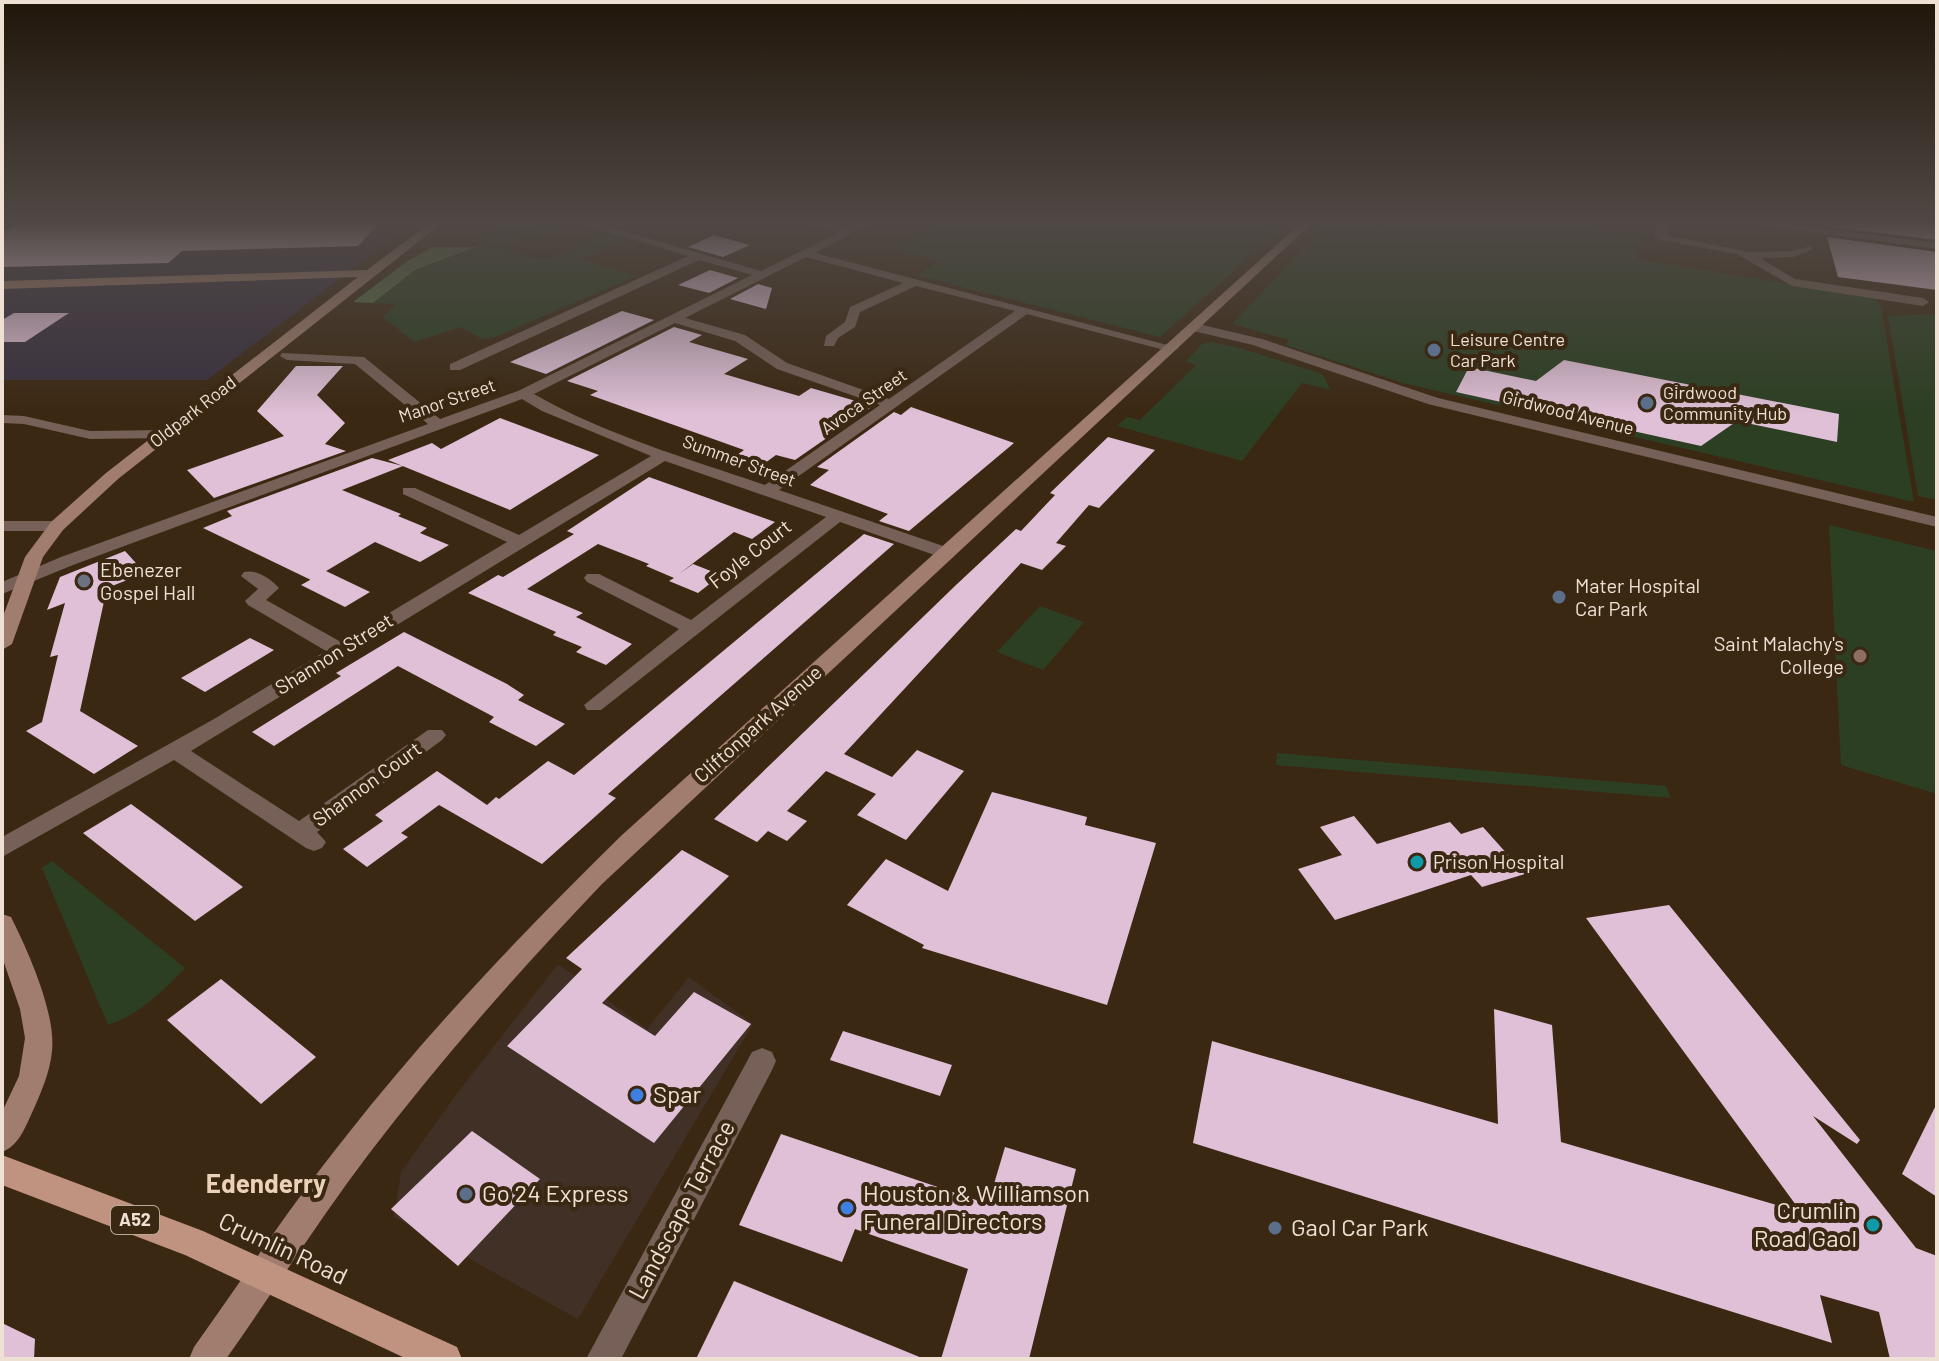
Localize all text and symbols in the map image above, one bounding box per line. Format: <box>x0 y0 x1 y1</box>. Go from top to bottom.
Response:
place label: Leisure Centre Car Park <box>1450 328 1565 371</box>
marker: Leisure Centre Car Park <box>1425 341 1443 359</box>
street label: Avoca Street <box>816 364 911 439</box>
street label: Oldpark Road <box>145 371 240 452</box>
street label: Manor Street <box>395 373 498 427</box>
place label: Girdwood Community Hub <box>1663 381 1787 424</box>
street label: Girdwood Avenue <box>1500 385 1636 439</box>
marker: Girdwood Community Hub <box>1638 394 1656 412</box>
street label: Summer Street <box>680 429 799 491</box>
street label: Foyle Court <box>703 514 795 593</box>
place label: Ebenezer Gospel Hall <box>100 557 195 604</box>
marker: Ebenezer Gospel Hall <box>75 572 93 590</box>
place label: Mater Hospital Car Park <box>1575 573 1700 620</box>
marker: Mater Hospital Car Park <box>1550 588 1568 606</box>
street label: Shannon Street <box>270 607 397 699</box>
place label: Saint Malachy's College <box>1714 631 1844 678</box>
marker: Saint Malachy's College <box>1851 647 1869 665</box>
street label: Cliftonpark Avenue <box>688 660 826 787</box>
street label: Shannon Court <box>307 736 425 831</box>
place label: Prison Hospital <box>1433 849 1564 873</box>
marker: Prison Hospital <box>1408 853 1426 871</box>
place label: Spar <box>653 1079 702 1108</box>
marker: Spar <box>628 1086 646 1104</box>
street label: Landscape Terrace <box>621 1115 740 1304</box>
district label: Edenderry <box>206 1167 326 1198</box>
place label: Go 24 Express <box>482 1178 629 1207</box>
place label: Houston & Williamson Funeral Directors <box>863 1178 1090 1235</box>
marker: Go 24 Express <box>457 1185 475 1203</box>
place label: Crumlin Road Gaol <box>1754 1195 1857 1252</box>
marker: Houston & Williamson Funeral Directors <box>838 1199 856 1217</box>
street label: Crumlin Road <box>215 1205 353 1290</box>
road number: A52 <box>111 1206 159 1234</box>
place label: Gaol Car Park <box>1291 1212 1429 1241</box>
marker: Crumlin Road Gaol <box>1864 1216 1882 1234</box>
marker: Gaol Car Park <box>1266 1219 1284 1237</box>

